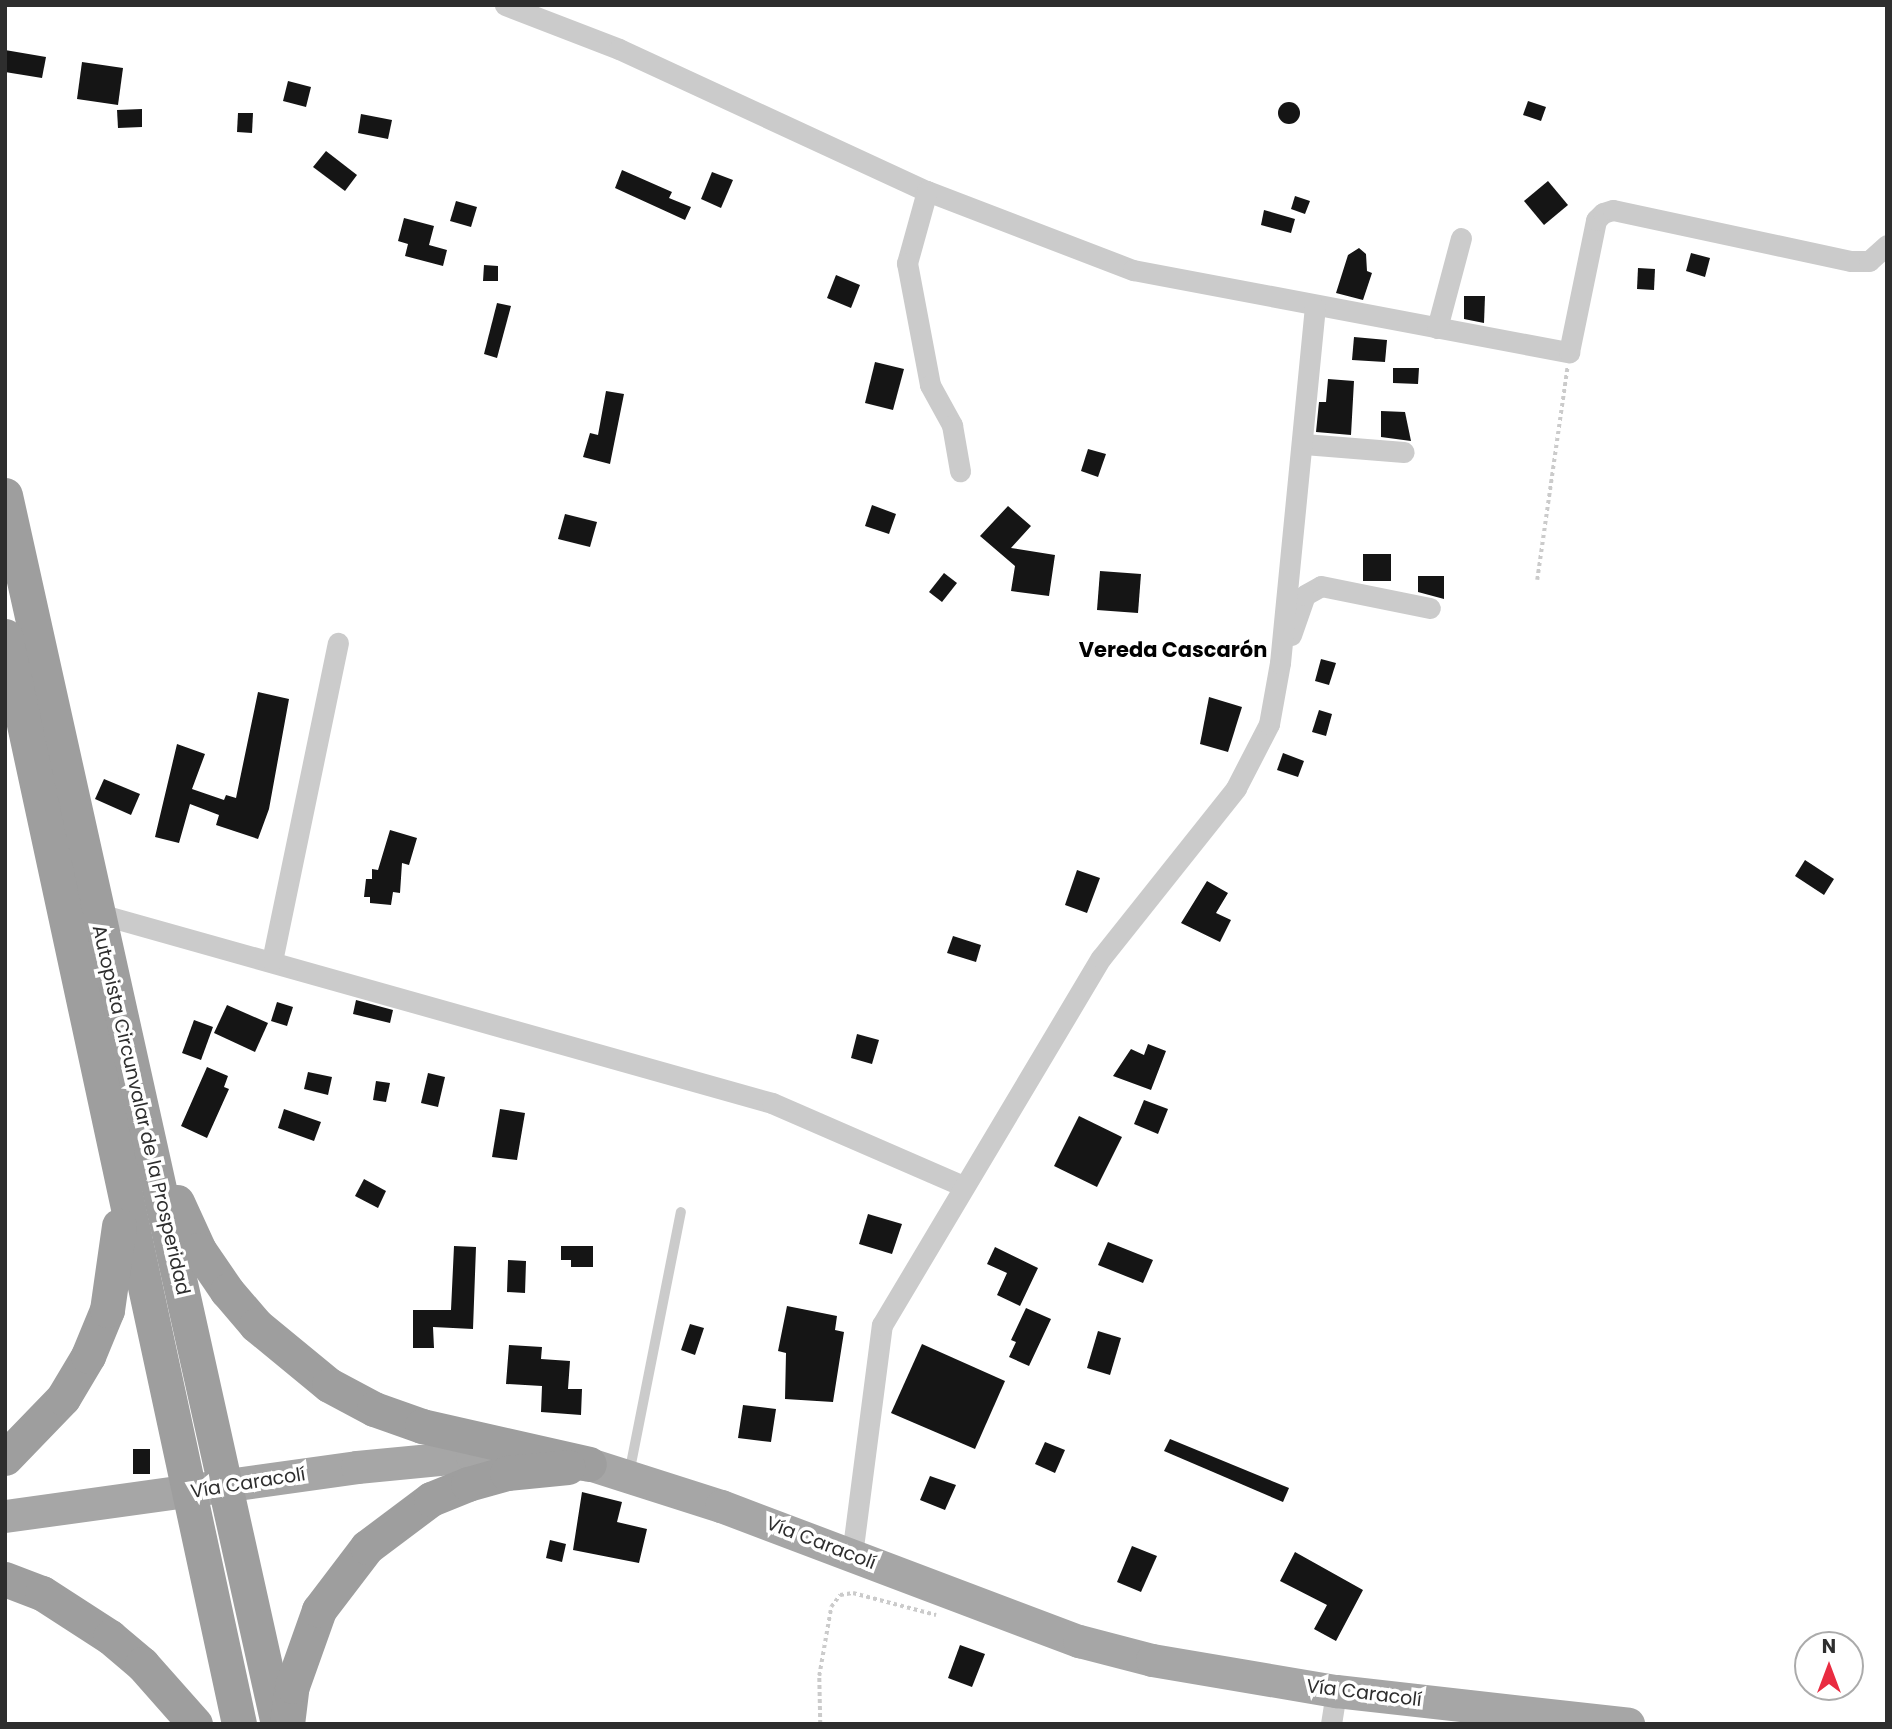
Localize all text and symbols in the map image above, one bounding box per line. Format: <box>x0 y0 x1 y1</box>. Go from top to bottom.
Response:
district label: Vereda Cascarón <box>1079 637 1267 663</box>
street label: Autopista Circunvalar de la Prosperidad <box>87 923 195 1297</box>
street label: Vía Caracolí <box>189 1463 307 1503</box>
street label: Vía Caracolí <box>763 1512 879 1574</box>
north arrow <box>1794 1631 1864 1701</box>
text: N <box>1822 1633 1836 1660</box>
street label: Vía Caracolí <box>1305 1675 1423 1711</box>

